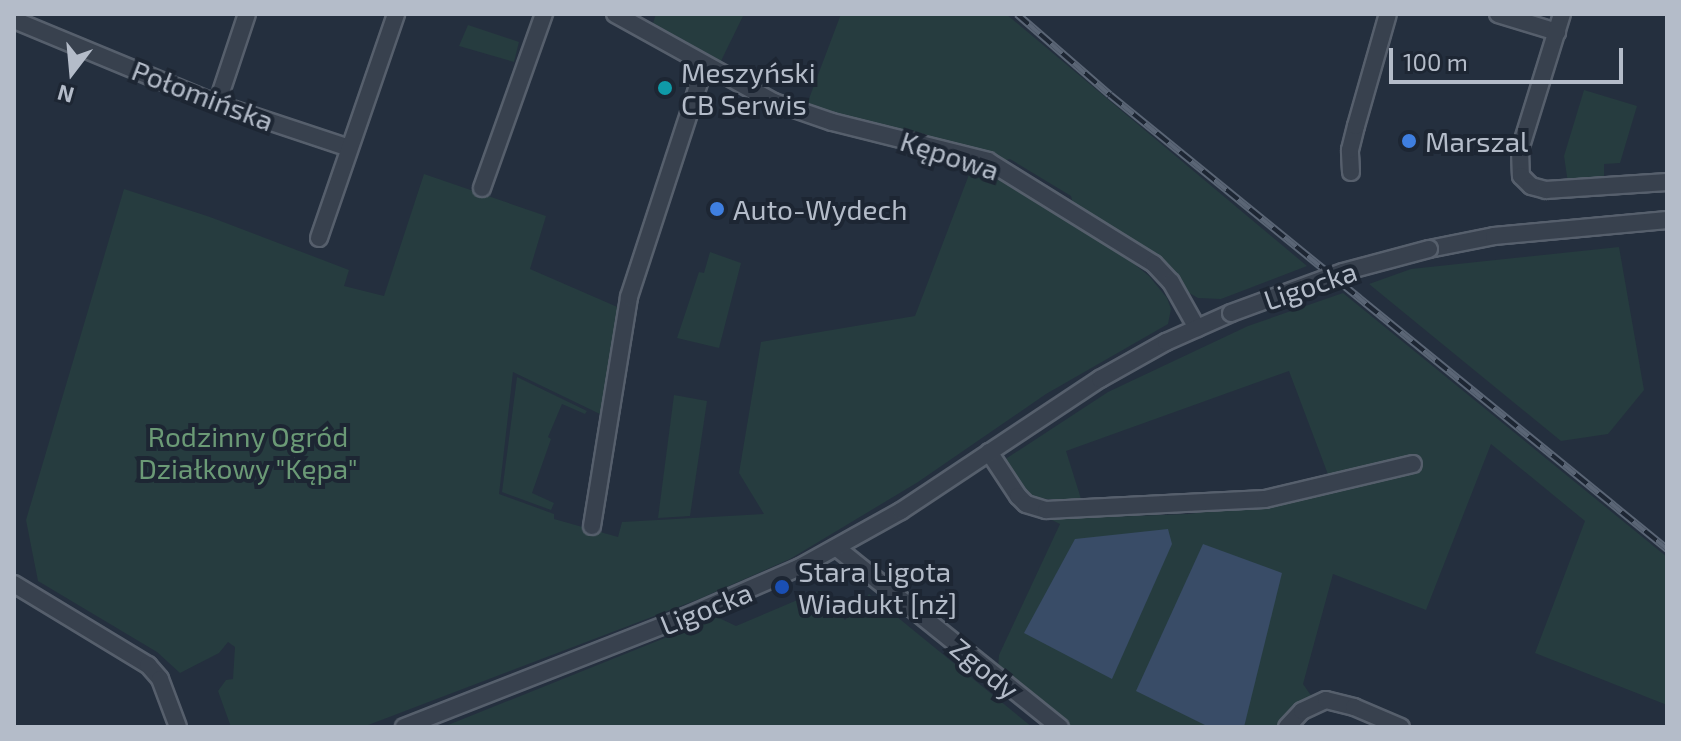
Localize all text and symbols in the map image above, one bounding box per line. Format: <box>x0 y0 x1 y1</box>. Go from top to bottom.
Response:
north arrow <box>32 32 112 112</box>
scale bar <box>1393 32 1627 82</box>
text: 100 m <box>1403 47 1468 76</box>
street label: Połomińska <box>127 53 279 137</box>
place label: Meszyński CB Serwis <box>681 55 816 121</box>
marker: Meszyński CB Serwis <box>656 79 674 97</box>
text: N <box>54 80 77 110</box>
street label: Kępowa <box>896 123 1004 187</box>
place label: Marszal <box>1425 124 1528 158</box>
marker: Marszal <box>1400 132 1418 150</box>
place label: Auto-Wydech <box>733 192 907 226</box>
marker: Auto-Wydech <box>708 200 726 218</box>
street label: Ligocka <box>1259 253 1361 317</box>
park label: Rodzinny Ogród Działkowy "Kępa" <box>138 419 358 485</box>
place label: Stara Ligota Wiadukt [nż] <box>798 554 957 620</box>
street label: Ligocka <box>655 574 757 642</box>
marker: Stara Ligota Wiadukt [nż] <box>773 578 791 596</box>
street label: Zgody <box>944 630 1026 706</box>

